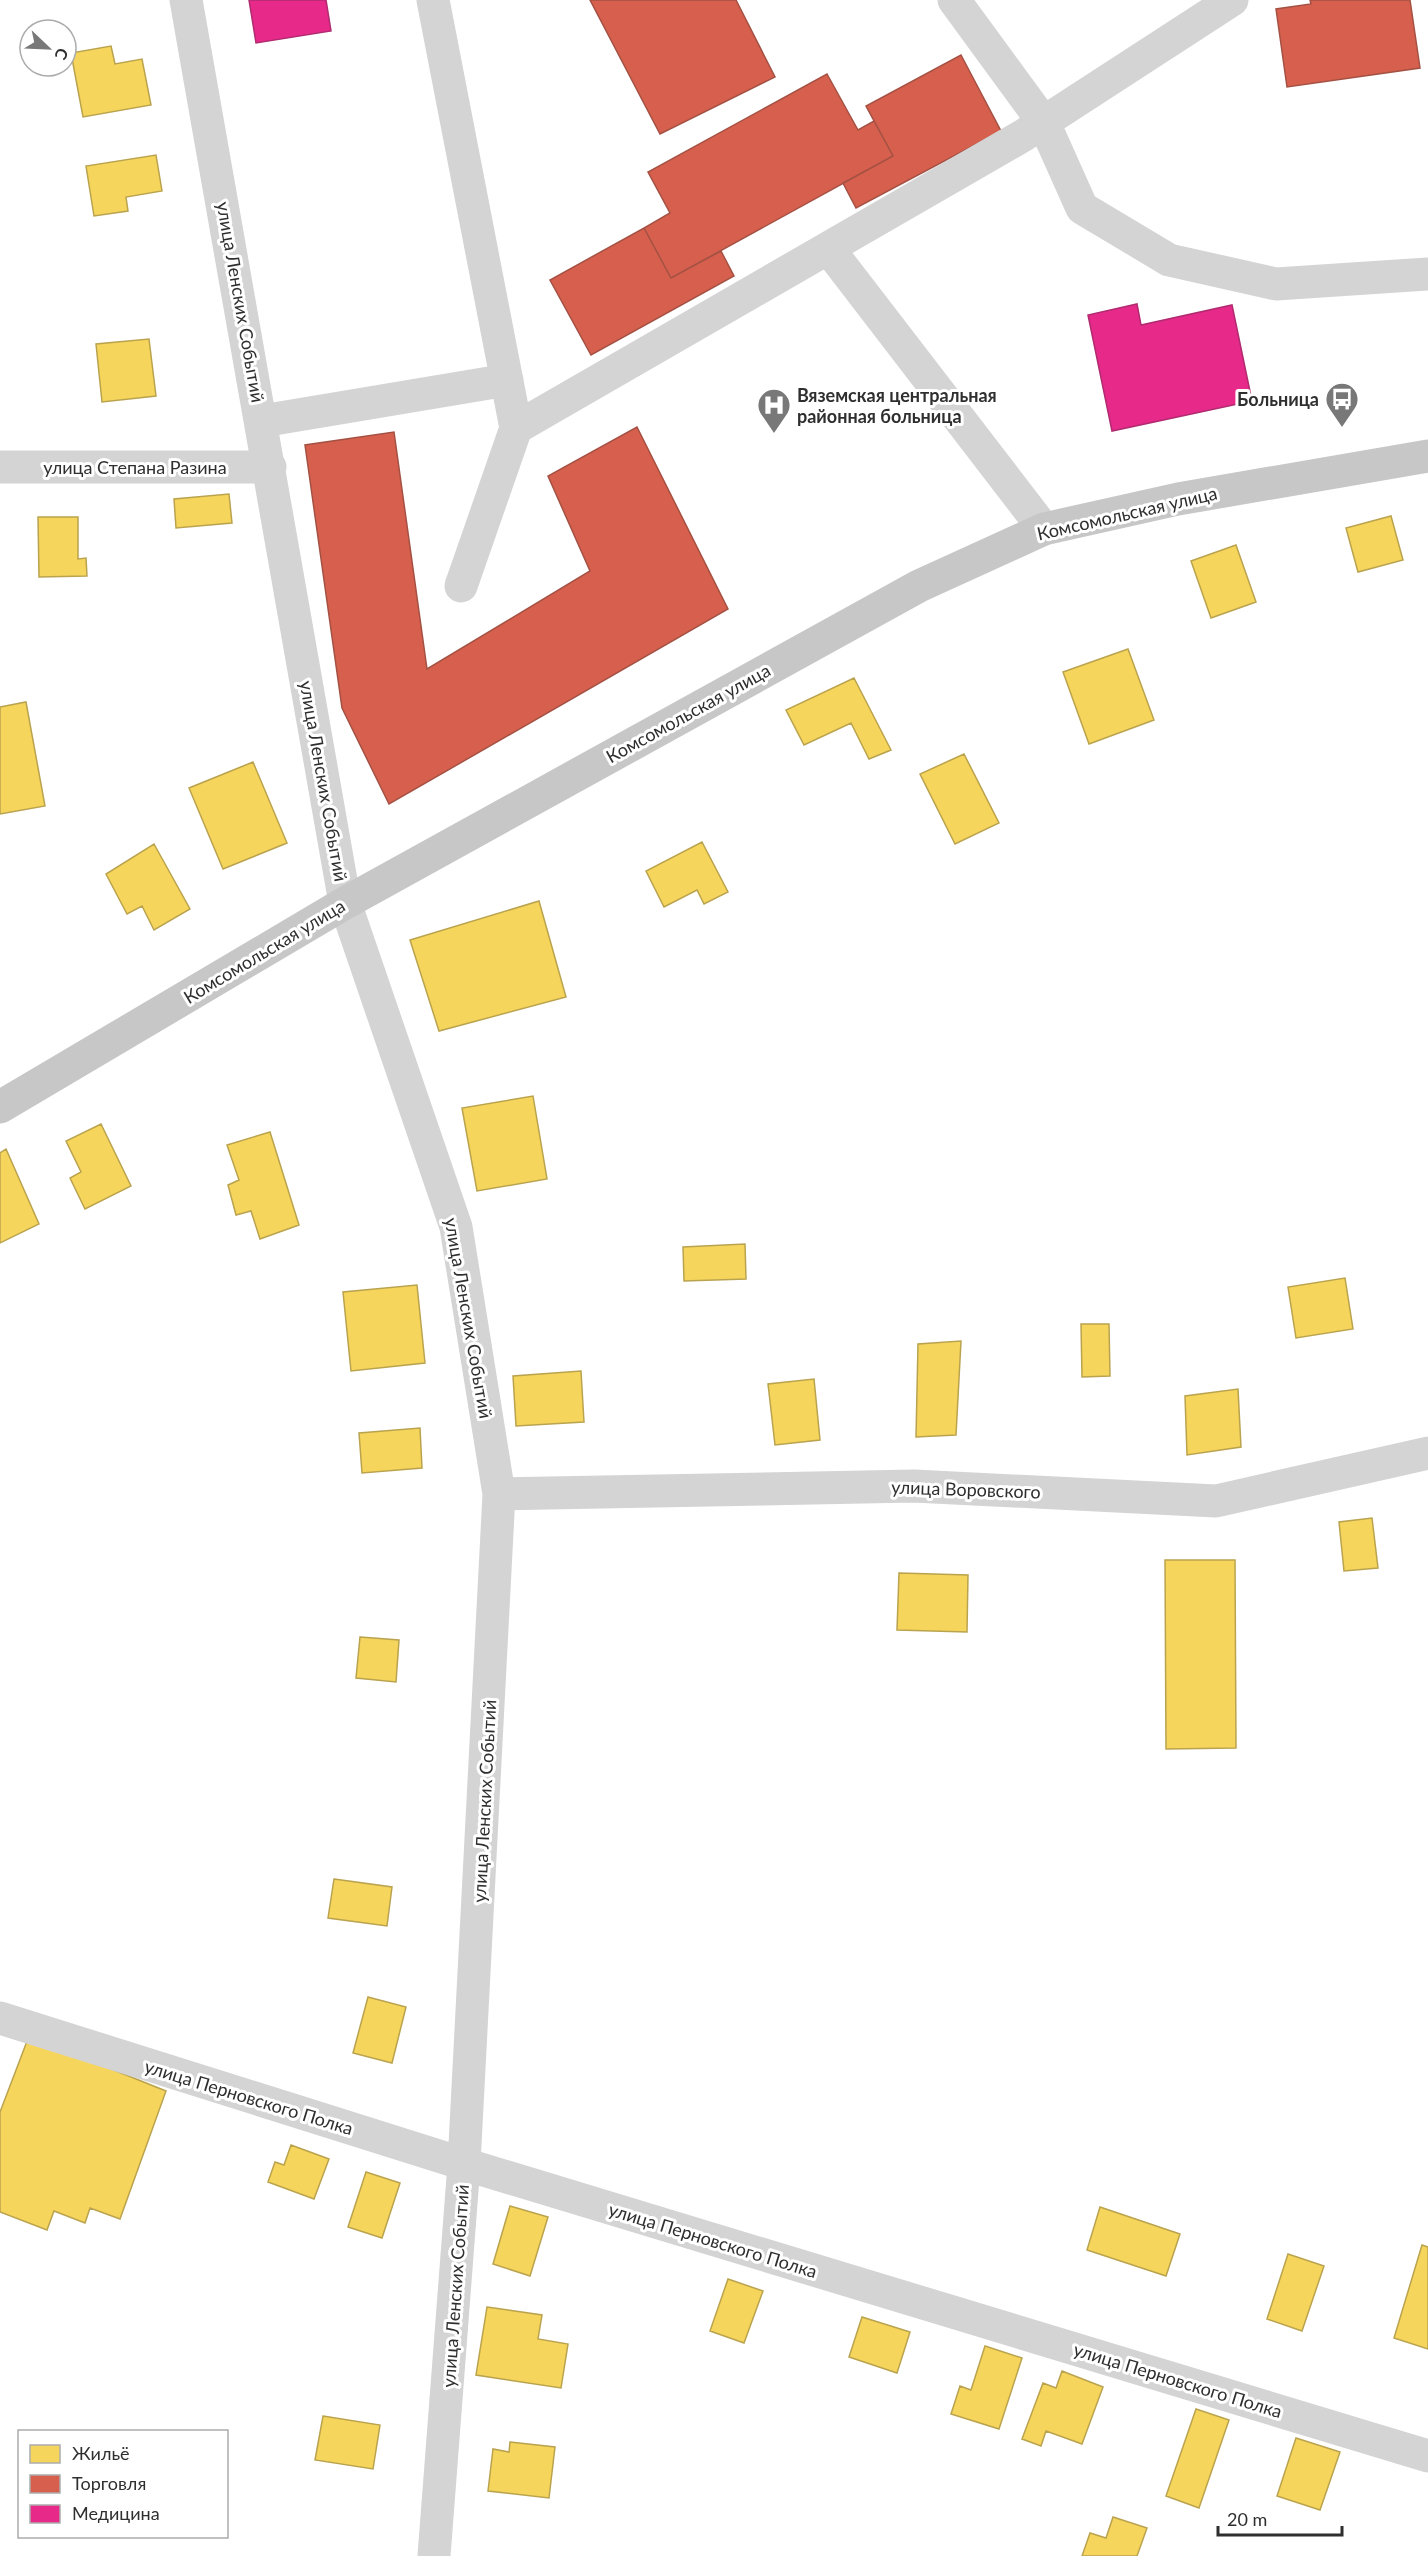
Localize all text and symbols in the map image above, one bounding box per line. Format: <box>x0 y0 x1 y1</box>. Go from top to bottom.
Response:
north arrow <box>18 18 78 78</box>
text: С <box>51 45 73 63</box>
street label: улица Ленских Событий <box>213 200 269 404</box>
bus stop icon: Больница <box>1324 381 1360 428</box>
place label: Вяземская центральная районная больница <box>797 384 997 427</box>
hospital icon: Вяземская центральная районная больница <box>756 387 792 434</box>
place label: Больница <box>1237 388 1319 410</box>
street label: улица Степана Разина <box>43 456 227 478</box>
street label: Комсомольская улица <box>1035 482 1219 544</box>
street label: Комсомольская улица <box>602 659 774 767</box>
street label: улица Ленских Событий <box>296 679 352 883</box>
street label: Комсомольская улица <box>179 894 349 1008</box>
street label: улица Ленских Событий <box>441 1216 497 1420</box>
street label: улица Воровского <box>891 1475 1041 1503</box>
street label: улица Ленских Событий <box>468 1699 500 1903</box>
street label: улица Перновского Полка <box>142 2055 356 2139</box>
street label: улица Ленских Событий <box>437 2184 473 2388</box>
street label: улица Перновского Полка <box>606 2198 820 2282</box>
street label: улица Перновского Полка <box>1071 2338 1285 2422</box>
legend <box>18 2430 228 2538</box>
text: Жильё <box>72 2442 130 2464</box>
text: Торговля <box>72 2472 146 2494</box>
scale bar <box>1218 2499 1342 2537</box>
text: Медицина <box>72 2502 160 2524</box>
text: 20 m <box>1227 2508 1267 2530</box>

